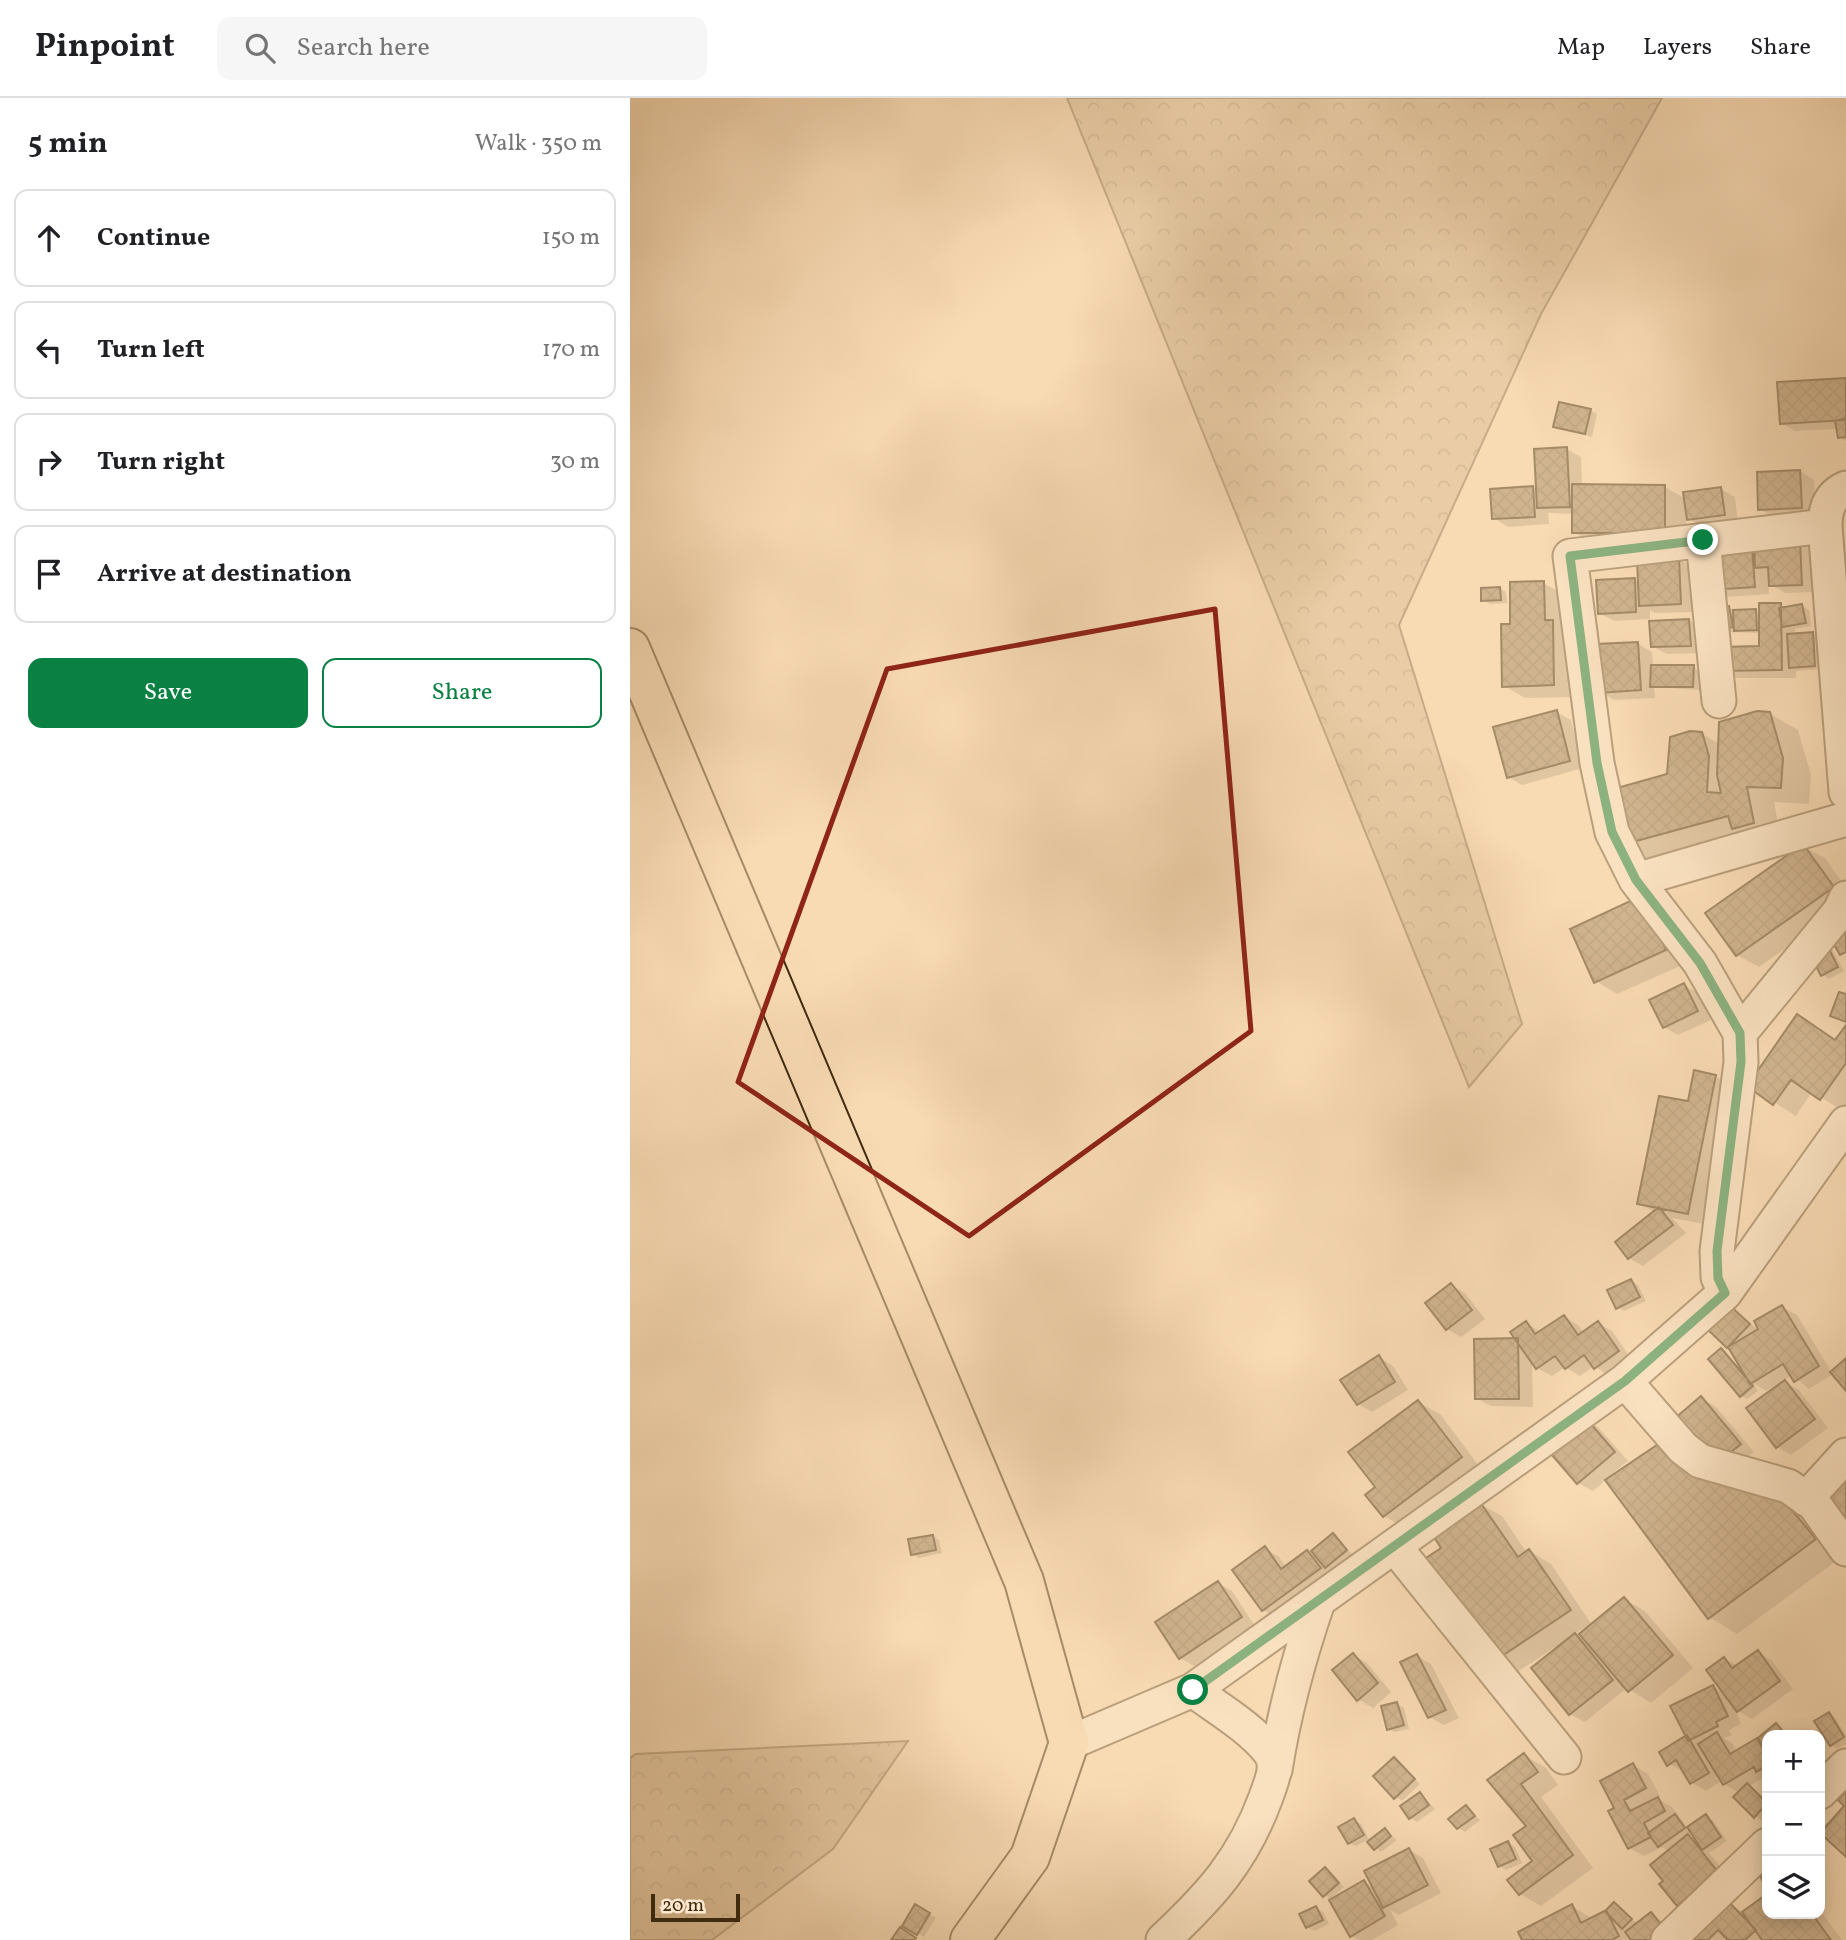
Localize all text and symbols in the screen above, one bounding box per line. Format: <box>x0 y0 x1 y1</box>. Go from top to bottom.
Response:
search box <box>217 17 707 80</box>
text: Pinpoint <box>35 25 175 71</box>
icon: search <box>241 29 279 67</box>
text: Search here <box>297 30 430 66</box>
text: Map <box>1557 31 1605 65</box>
text: Layers <box>1643 31 1712 65</box>
text: Share <box>1750 31 1811 65</box>
text: 5 min <box>28 123 108 165</box>
text: Walk · 350 m <box>475 128 602 160</box>
icon: ahead <box>30 219 68 257</box>
text: Continue <box>97 220 210 256</box>
text: 150 m <box>542 222 600 254</box>
icon: left <box>30 331 68 369</box>
text: Turn left <box>97 332 205 368</box>
text: 170 m <box>542 334 600 366</box>
icon: right <box>30 443 68 481</box>
text: Turn right <box>97 444 225 480</box>
text: 30 m <box>550 446 600 478</box>
route end <box>1687 524 1718 555</box>
icon: arrive <box>30 555 68 593</box>
text: Arrive at destination <box>97 556 352 592</box>
button: Save <box>28 658 308 728</box>
button: Share <box>322 658 602 728</box>
route start <box>1177 1674 1208 1705</box>
map controls <box>1762 1730 1825 1919</box>
button: + <box>1762 1730 1825 1793</box>
button: − <box>1762 1793 1825 1856</box>
button: layers <box>1762 1856 1825 1919</box>
scale bar <box>651 1891 740 1923</box>
text: 20 m <box>662 1893 704 1919</box>

